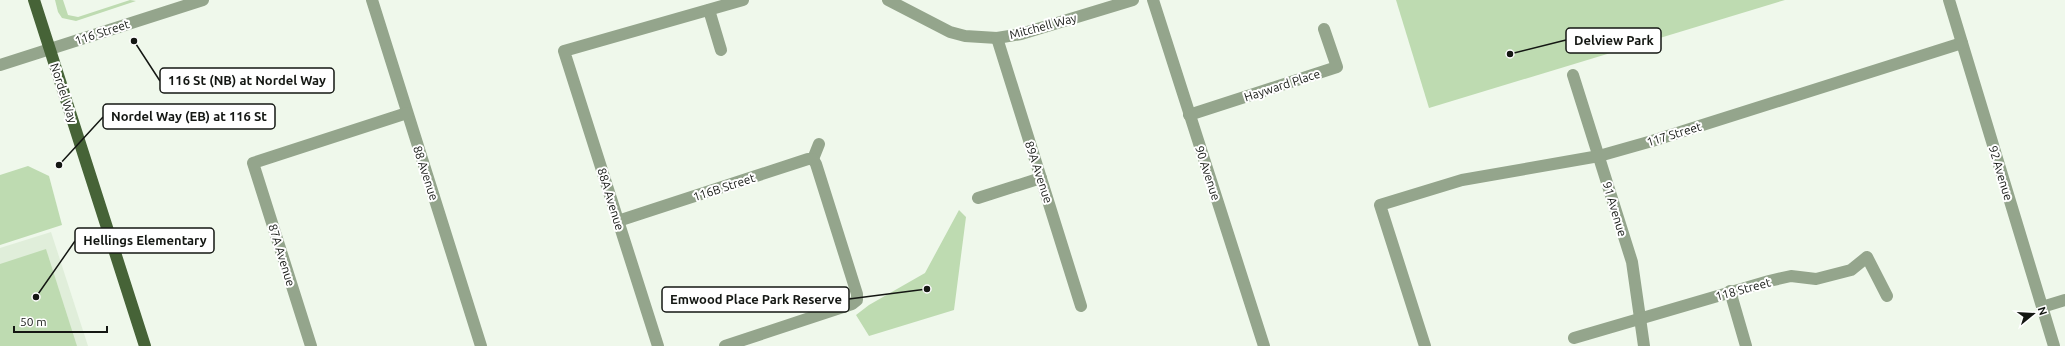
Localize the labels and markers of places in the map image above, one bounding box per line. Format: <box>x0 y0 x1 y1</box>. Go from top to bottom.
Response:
callout: Delview Park <box>1566 28 1661 53</box>
callout: 116 St (NB) at Nordel Way <box>160 68 334 93</box>
callout: Nordel Way (EB) at 116 St <box>103 104 275 129</box>
callout: Hellings Elementary <box>75 228 214 253</box>
callout: Emwood Place Park Reserve <box>662 287 849 312</box>

